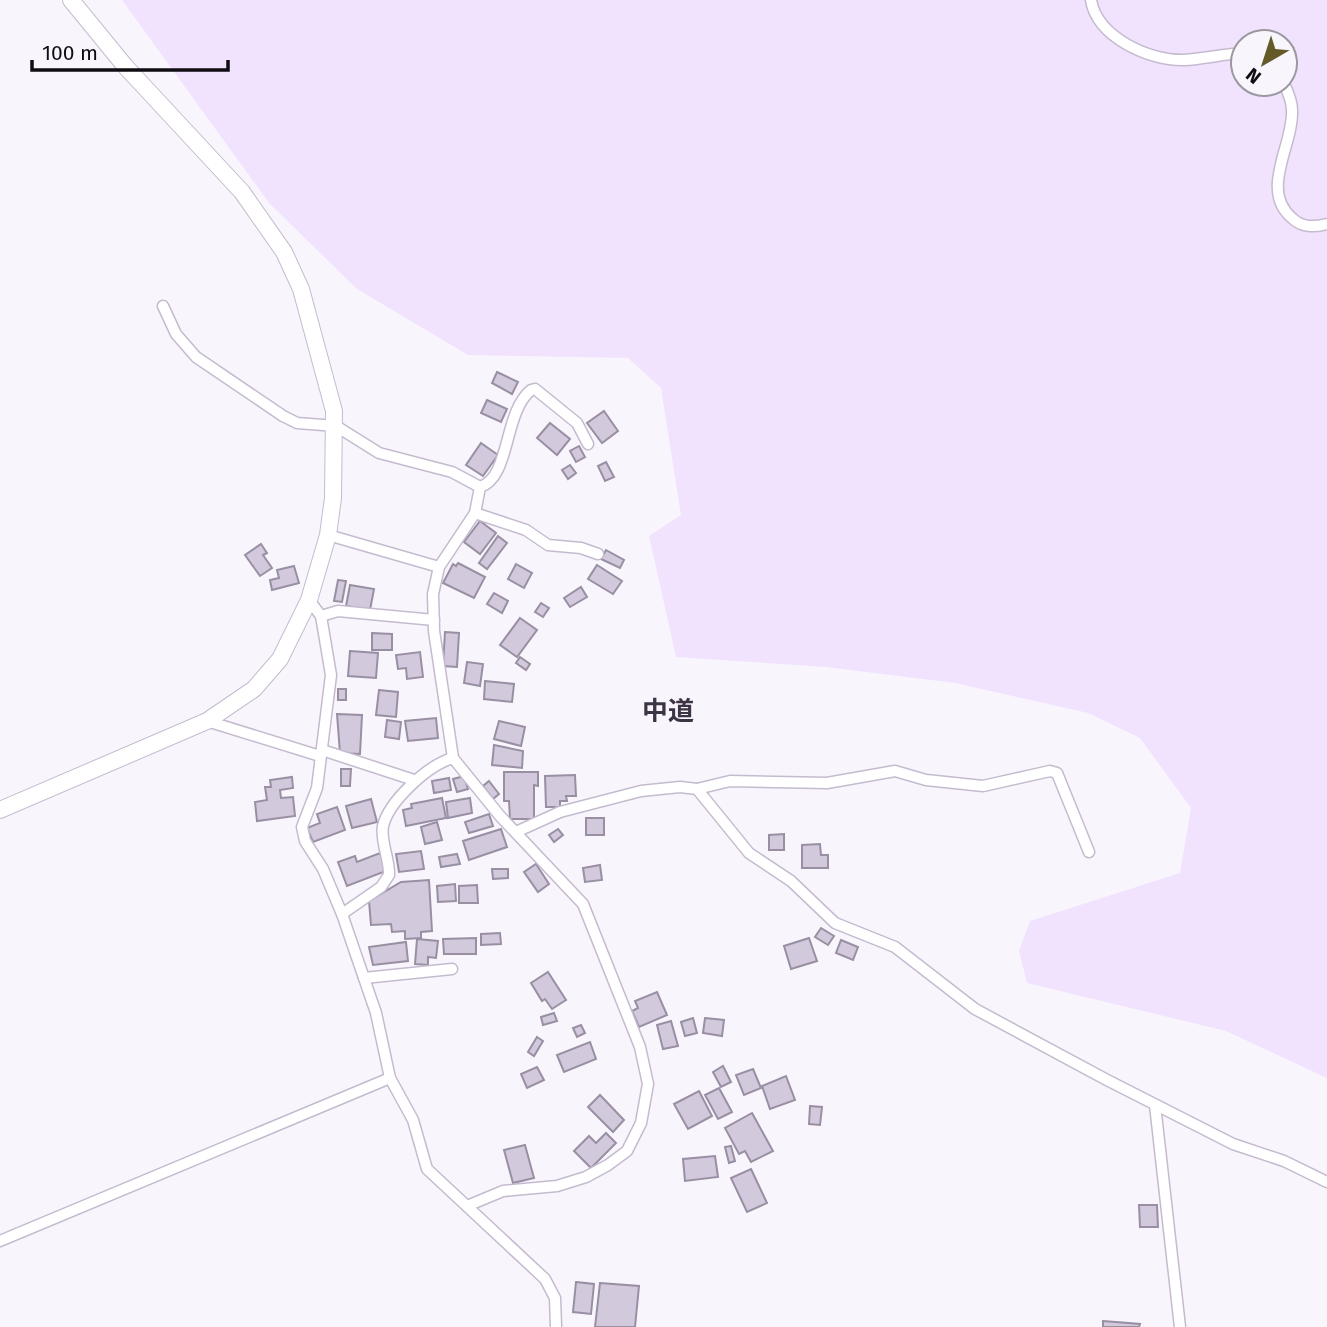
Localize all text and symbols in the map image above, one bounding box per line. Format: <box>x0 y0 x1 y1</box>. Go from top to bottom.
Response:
scale bar <box>32 28 228 72</box>
north arrow <box>1229 28 1299 98</box>
text: 100 m <box>42 40 98 66</box>
text: N <box>1241 63 1266 89</box>
district label: 中道 <box>642 696 694 727</box>

